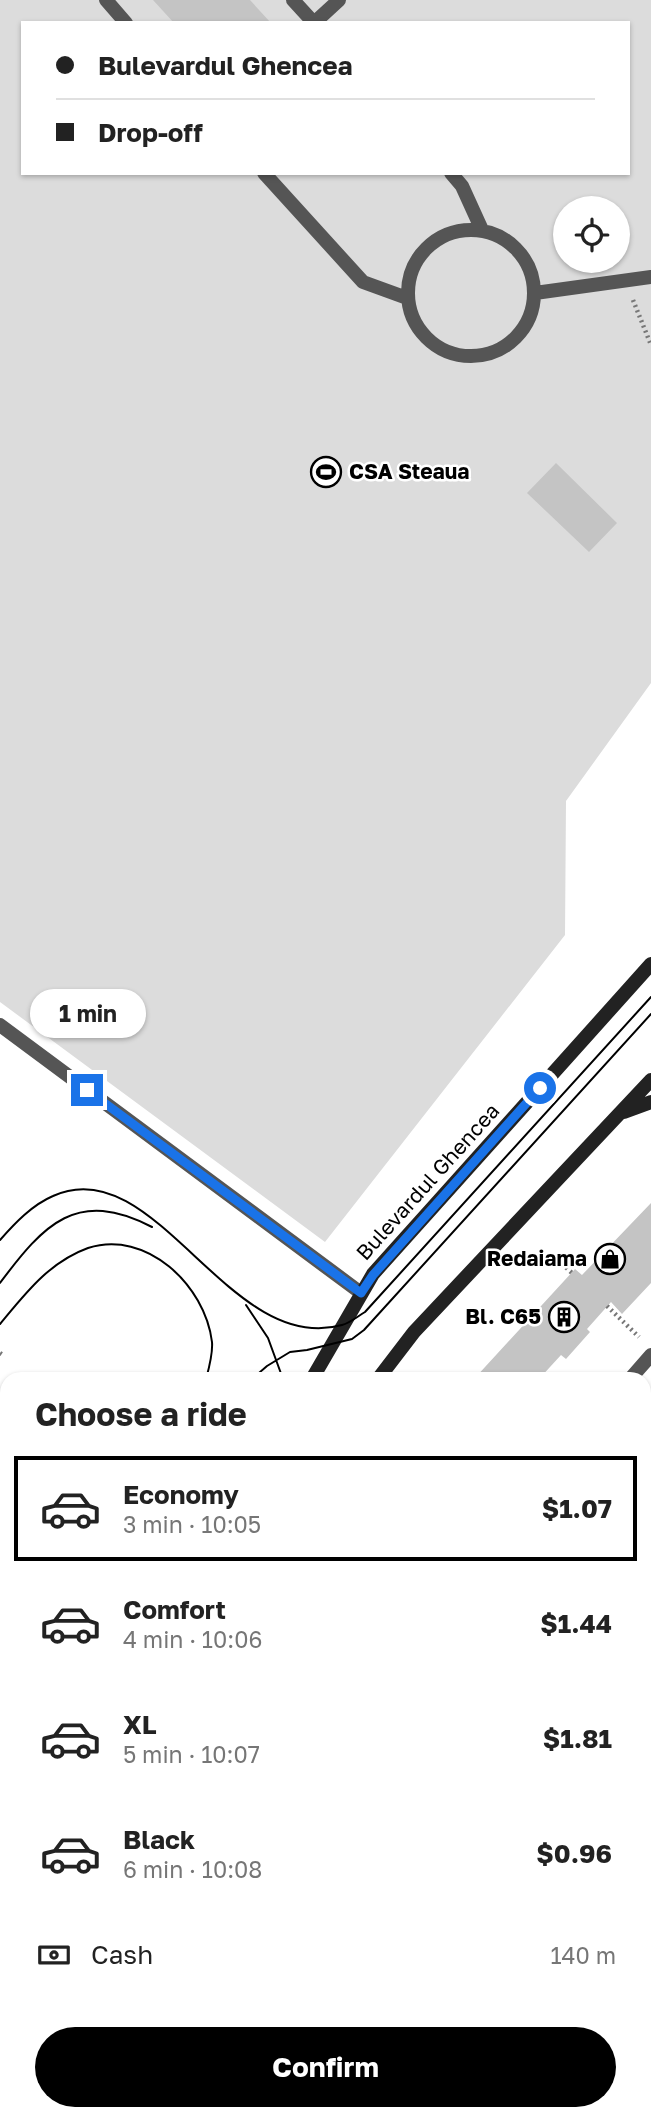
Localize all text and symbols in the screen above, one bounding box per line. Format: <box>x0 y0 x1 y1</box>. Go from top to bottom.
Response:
text: Bulevardul Ghencea <box>98 50 353 81</box>
text: Drop-off <box>98 117 203 148</box>
map controls <box>553 196 630 273</box>
button: locate <box>553 196 630 273</box>
sports icon: CSA Steaua <box>309 455 343 489</box>
place label: CSA Steaua <box>349 458 469 484</box>
callout: 1 min <box>29 988 145 1038</box>
text: 1 min <box>59 999 117 1027</box>
route start <box>524 1072 556 1104</box>
route end <box>71 1074 103 1106</box>
street label: Bulevardul Ghencea <box>350 1098 504 1265</box>
shop icon: Redaiama <box>593 1242 627 1276</box>
place label: Redaiama <box>487 1245 587 1271</box>
building icon: Bl. C65 <box>547 1300 581 1334</box>
place label: Bl. C65 <box>465 1303 541 1329</box>
text: Choose a ride <box>35 1395 247 1433</box>
icon: car <box>39 1477 102 1540</box>
text: Economy <box>123 1479 239 1510</box>
text: $1.07 <box>542 1493 612 1524</box>
text: 3 min · 10:05 <box>123 1510 261 1538</box>
icon: car <box>39 1592 102 1655</box>
text: Comfort <box>123 1594 226 1625</box>
text: $1.44 <box>540 1608 612 1639</box>
text: 4 min · 10:06 <box>123 1625 262 1653</box>
icon: car <box>39 1707 102 1770</box>
text: XL <box>123 1709 157 1740</box>
text: $1.81 <box>543 1723 612 1754</box>
text: 5 min · 10:07 <box>123 1740 260 1768</box>
icon: car <box>39 1822 102 1885</box>
text: Black <box>123 1824 195 1855</box>
text: $0.96 <box>536 1838 612 1869</box>
text: 6 min · 10:08 <box>123 1855 262 1883</box>
icon: cash <box>35 1936 73 1974</box>
text: Cash <box>91 1939 153 1970</box>
text: 140 m <box>550 1941 616 1969</box>
button: Confirm <box>35 2027 616 2107</box>

